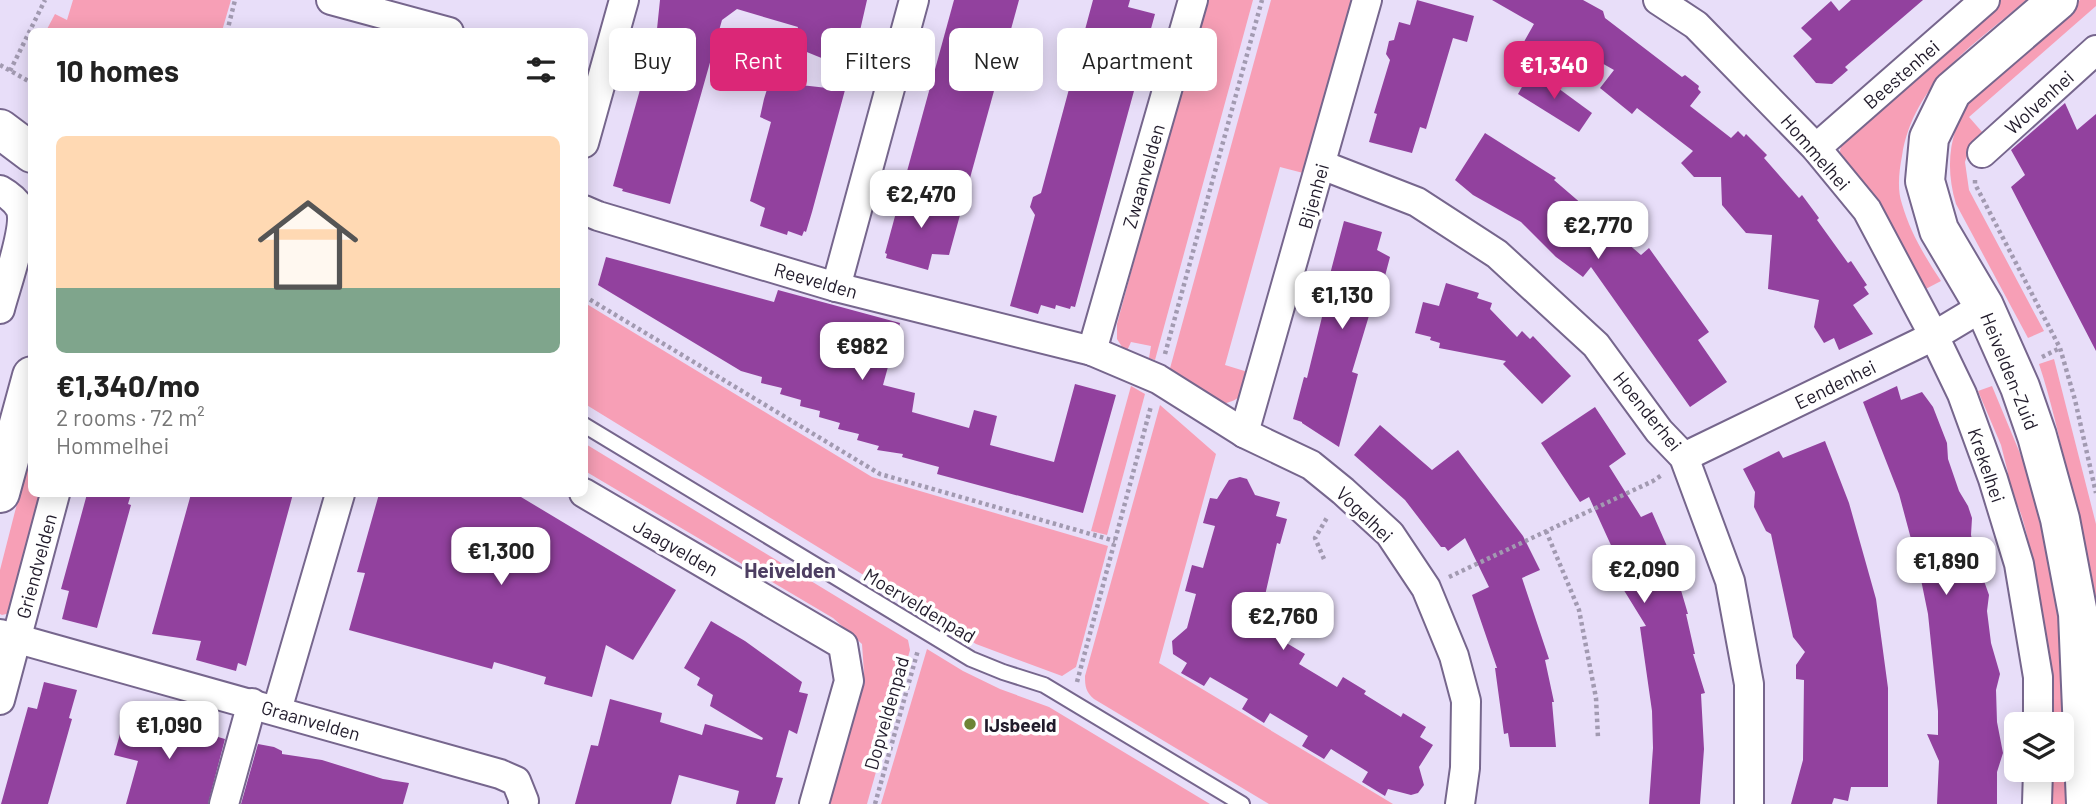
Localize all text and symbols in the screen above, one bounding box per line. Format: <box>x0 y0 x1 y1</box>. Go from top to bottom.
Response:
chip: Buy <box>609 28 696 91</box>
chip: Rent <box>710 28 807 91</box>
chip: Filters <box>821 28 935 91</box>
chip: New <box>949 28 1043 91</box>
chip: Apartment <box>1057 28 1217 91</box>
street label: Beestenhei <box>1858 35 1944 113</box>
pin: €1,340 <box>1497 42 1611 101</box>
text: €1,340 <box>1520 50 1588 78</box>
icon: filters <box>522 51 560 89</box>
text: 10 homes <box>56 52 179 88</box>
street label: Wolvenhei <box>2000 65 2078 139</box>
street label: Hommelhei <box>1777 109 1855 195</box>
street label: Zwaanvelden <box>1117 121 1169 231</box>
street label: Bijenhei <box>1293 161 1333 231</box>
pin: €2,470 <box>864 170 978 230</box>
text: €2,470 <box>886 179 956 207</box>
icon: home <box>245 182 371 308</box>
pin: €2,770 <box>1541 202 1655 261</box>
text: €2,770 <box>1563 210 1633 238</box>
street label: Reevelden <box>772 257 860 303</box>
pin: €1,130 <box>1285 272 1399 331</box>
text: €1,130 <box>1311 280 1373 308</box>
street label: Heivelden-Zuid <box>1976 309 2044 433</box>
pin: €982 <box>821 322 903 382</box>
text: €982 <box>836 331 888 359</box>
street label: Eendenhei <box>1791 354 1879 414</box>
text: €1,340/mo <box>56 367 200 403</box>
street label: Hoenderhei <box>1609 367 1687 455</box>
text: 2 rooms · 72 m² <box>56 403 205 431</box>
street label: Krekelhei <box>1964 425 2010 505</box>
text: Hommelhei <box>56 431 169 459</box>
street label: Vogelhei <box>1332 481 1398 547</box>
street label: Griendvelden <box>11 511 61 621</box>
street label: Jaagvelden <box>629 513 723 581</box>
pin: €1,300 <box>444 528 558 587</box>
text: €1,300 <box>467 536 535 564</box>
pin: €1,890 <box>1889 538 2003 597</box>
pin: €2,090 <box>1587 546 1701 605</box>
text: €1,890 <box>1913 546 1979 574</box>
text: €2,090 <box>1608 554 1680 582</box>
district label: Heivelden <box>744 557 836 582</box>
street label: Moerveldenpad <box>860 563 980 647</box>
pin: €2,760 <box>1226 592 1340 652</box>
text: €2,760 <box>1248 601 1318 629</box>
street label: Dopveldenpad <box>859 654 913 772</box>
street label: Graanvelden <box>259 695 363 745</box>
pin: €1,090 <box>112 702 226 761</box>
text: €1,090 <box>136 710 202 738</box>
map controls <box>2004 712 2074 782</box>
button: layers <box>2004 712 2074 782</box>
place label: IJsbeeld <box>984 713 1056 736</box>
marker: IJsbeeld <box>962 716 978 732</box>

